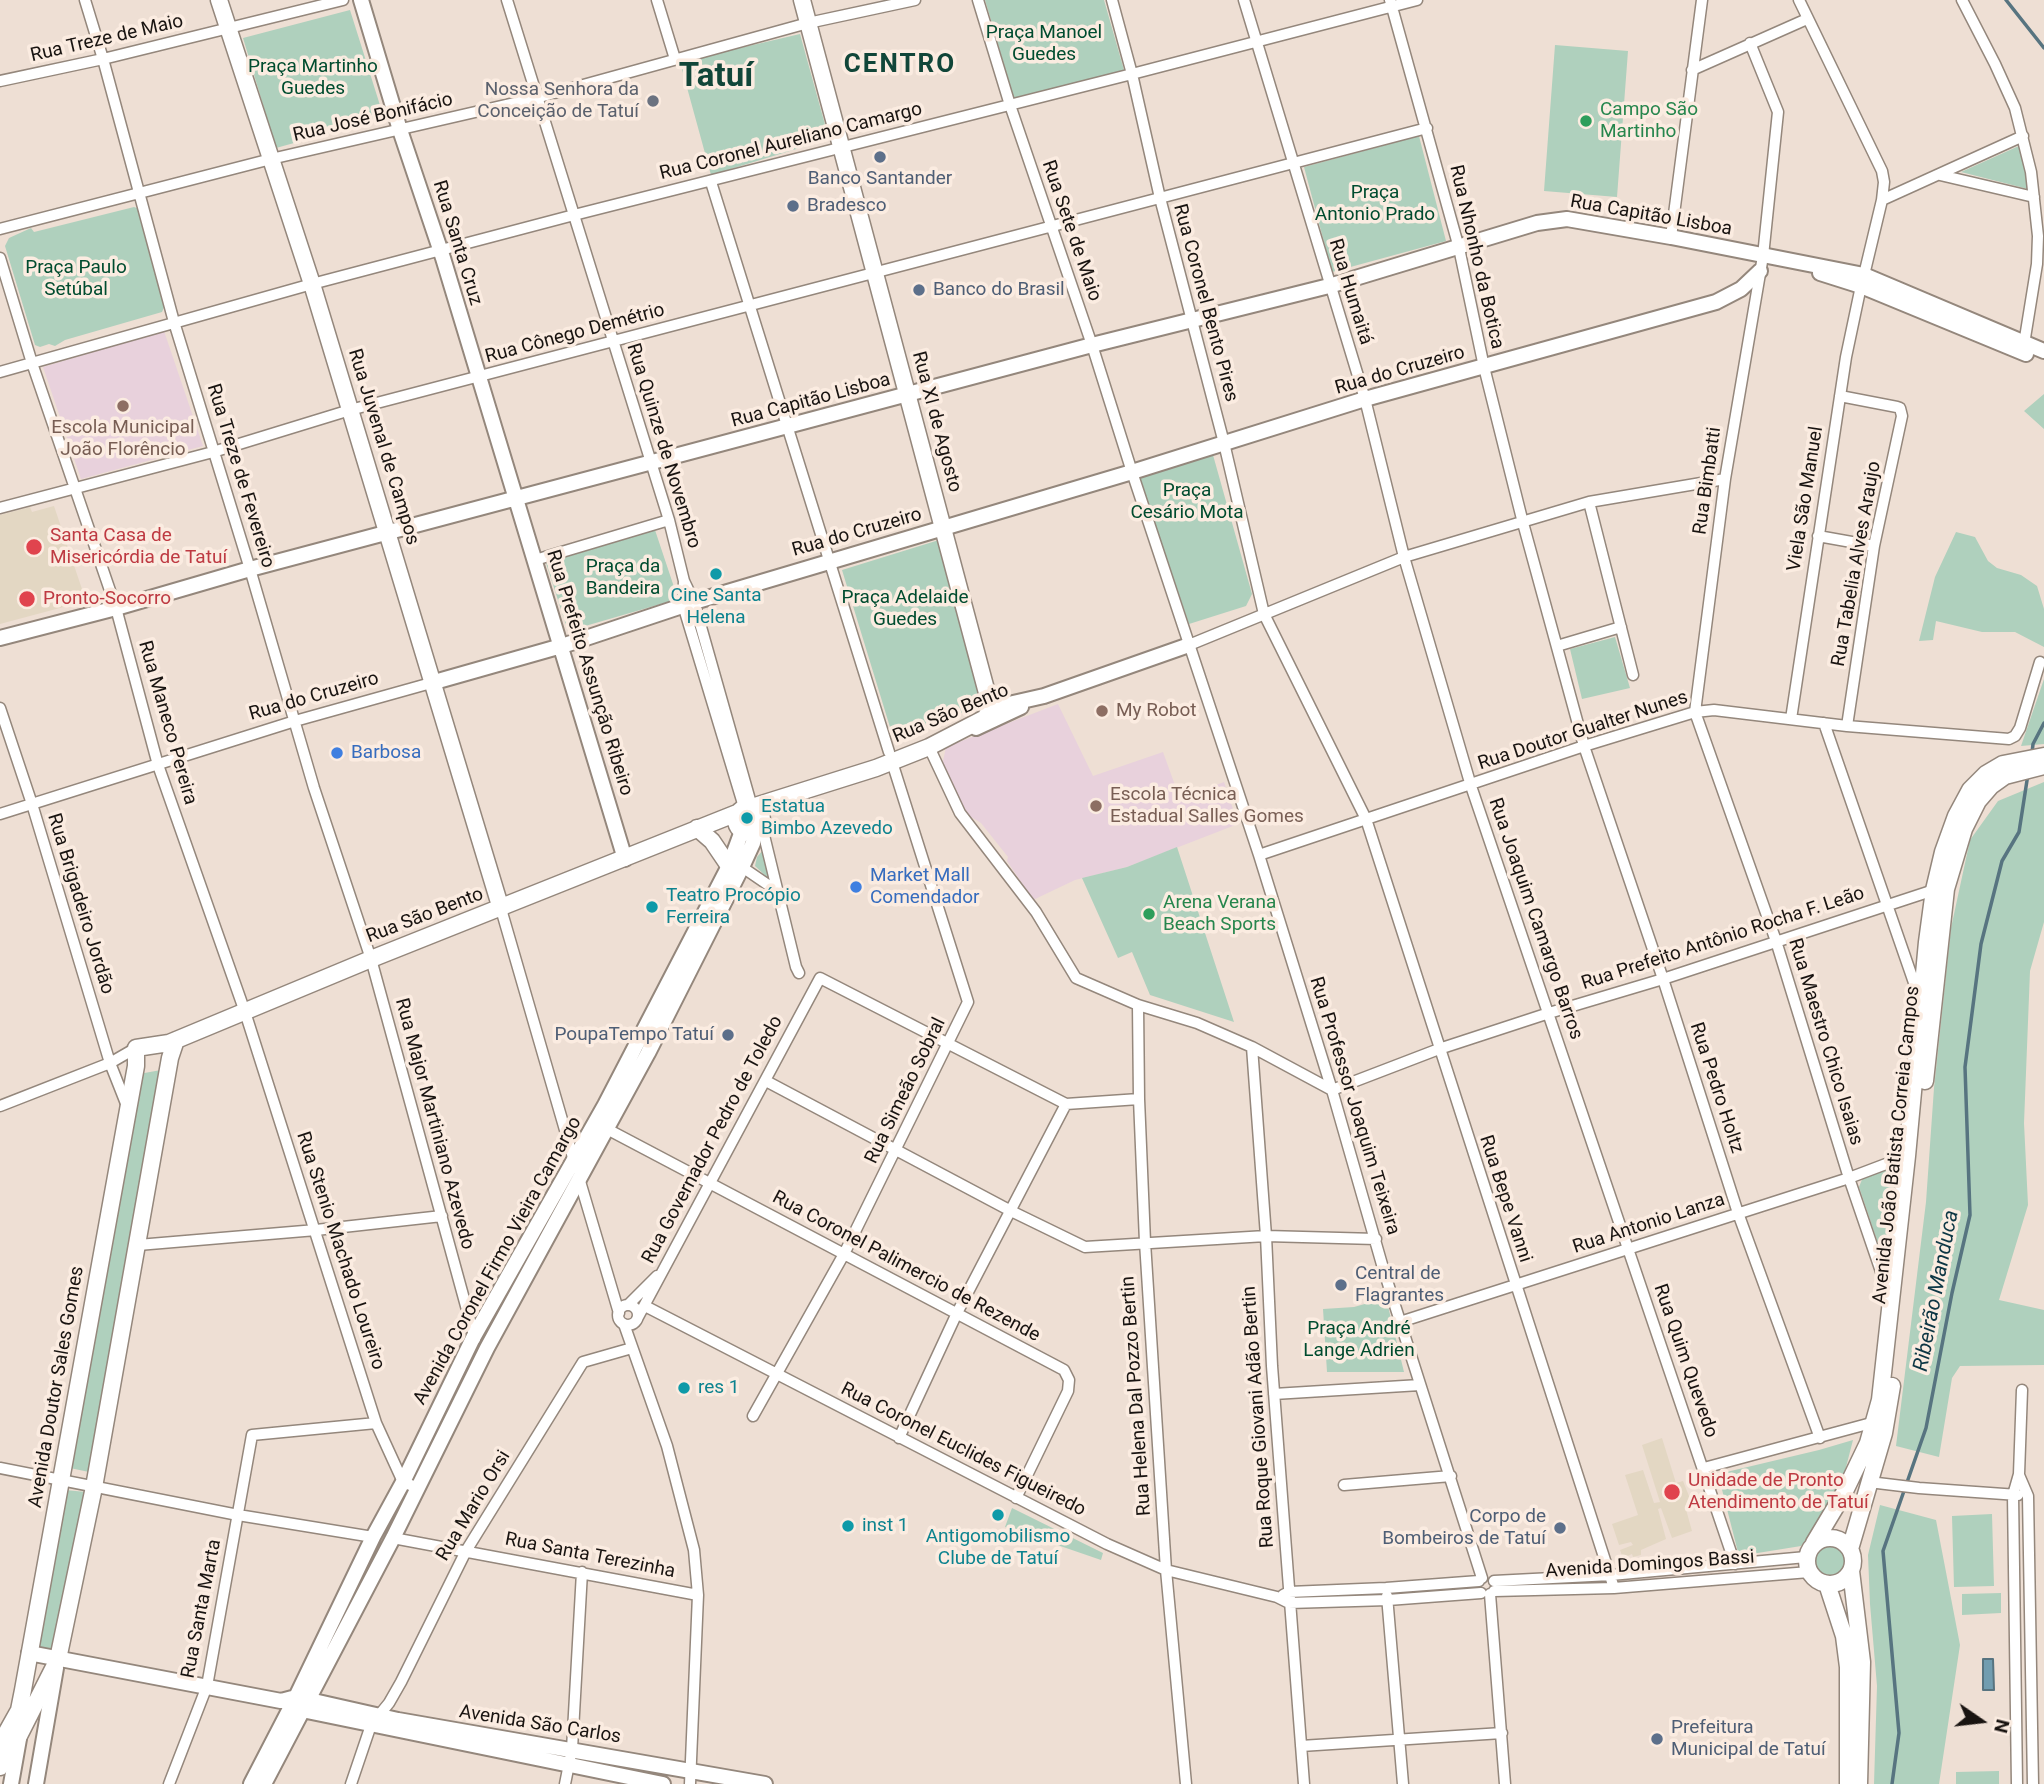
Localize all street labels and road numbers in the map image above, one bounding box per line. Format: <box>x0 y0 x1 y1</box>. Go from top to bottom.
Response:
street label: Rua Treze de Maio <box>28 10 186 68</box>
street label: Rua José Bonifácio <box>291 89 455 147</box>
street label: Rua Coronel Aureliano Camargo <box>657 98 925 186</box>
street label: Rua Sete de Maio <box>1036 158 1106 304</box>
street label: Rua Nhonho da Botica <box>1444 163 1508 351</box>
street label: Rua Santa Cruz <box>427 178 487 308</box>
street label: Rua Capitão Lisboa <box>1568 191 1734 241</box>
street label: Rua Coronel Bento Pires <box>1168 201 1242 405</box>
street label: Rua Humaitá <box>1323 236 1377 348</box>
street label: Rua Cônego Demétrio <box>483 299 667 369</box>
street label: Rua Quinze de Novembro <box>621 341 705 551</box>
street label: Rua do Cruzeiro <box>1333 342 1467 400</box>
street label: Rua Juvenal de Campos <box>342 346 424 548</box>
street label: Rua XI de Agosto <box>906 349 966 495</box>
street label: Rua Capitão Lisboa <box>729 369 893 433</box>
street label: Rua Treze de Fevereiro <box>201 381 279 571</box>
street label: Viela São Manuel <box>1783 425 1829 573</box>
street label: Rua Bimbatti <box>1689 426 1727 536</box>
street label: Rua Tabelia Alves Araujo <box>1828 459 1886 669</box>
street label: Rua do Cruzeiro <box>790 504 924 562</box>
street label: Rua Prefeito Assunção Ribeiro <box>541 547 637 799</box>
street label: Rua Maneco Pereira <box>133 638 201 808</box>
street label: Rua do Cruzeiro <box>247 668 381 726</box>
street label: Rua São Bento <box>890 679 1012 749</box>
street label: Rua Doutor Gualter Nunes <box>1475 686 1691 776</box>
street label: Rua Joaquim Camargo Barros <box>1483 795 1587 1043</box>
street label: Rua Brigadeiro Jordão <box>42 811 118 997</box>
street label: Rua Prefeito Antônio Rocha F. Leão <box>1579 882 1867 996</box>
street label: Rua São Bento <box>363 883 487 949</box>
street label: Rua Maestro Chico Isaias <box>1783 936 1867 1148</box>
street label: Rua Professor Joaquim Teixeira <box>1304 974 1404 1238</box>
street label: Avenida João Batista Correia Campos <box>1869 985 1925 1305</box>
street label: Rua Major Martiniano Azevedo <box>389 996 479 1252</box>
street label: Rua Governador Pedro de Toledo <box>638 1012 788 1268</box>
street label: Rua Simeão Sobral <box>861 1014 951 1168</box>
street label: Rua Pedro Holtz <box>1684 1020 1748 1156</box>
street label: Avenida Coronel Firmo Vieira Camargo <box>409 1113 587 1409</box>
street label: Rua Stenio Machado Loureiro <box>291 1129 389 1373</box>
street label: Rua Bepe Vanni <box>1474 1133 1536 1265</box>
street label: Rua Coronel Palimercio de Rezende <box>768 1187 1044 1347</box>
street label: Rua Antonio Lanza <box>1570 1189 1728 1259</box>
street label: Avenida Doutor Sales Gomes <box>25 1264 89 1510</box>
street label: Rua Helena Dal Pozzo Bertin <box>1117 1275 1157 1517</box>
street label: Rua Quim Quevedo <box>1648 1281 1722 1441</box>
street label: Rua Roque Giovani Adão Bertin <box>1238 1285 1280 1549</box>
street label: Rua Coronel Euclides Figueiredo <box>837 1378 1089 1522</box>
street label: Rua Mario Orsi <box>432 1447 516 1565</box>
street label: Rua Santa Terezinha <box>503 1528 677 1584</box>
street label: Rua Santa Marta <box>177 1538 227 1680</box>
street label: Avenida Domingos Bassi <box>1545 1546 1755 1584</box>
street label: Avenida São Carlos <box>457 1701 623 1749</box>

